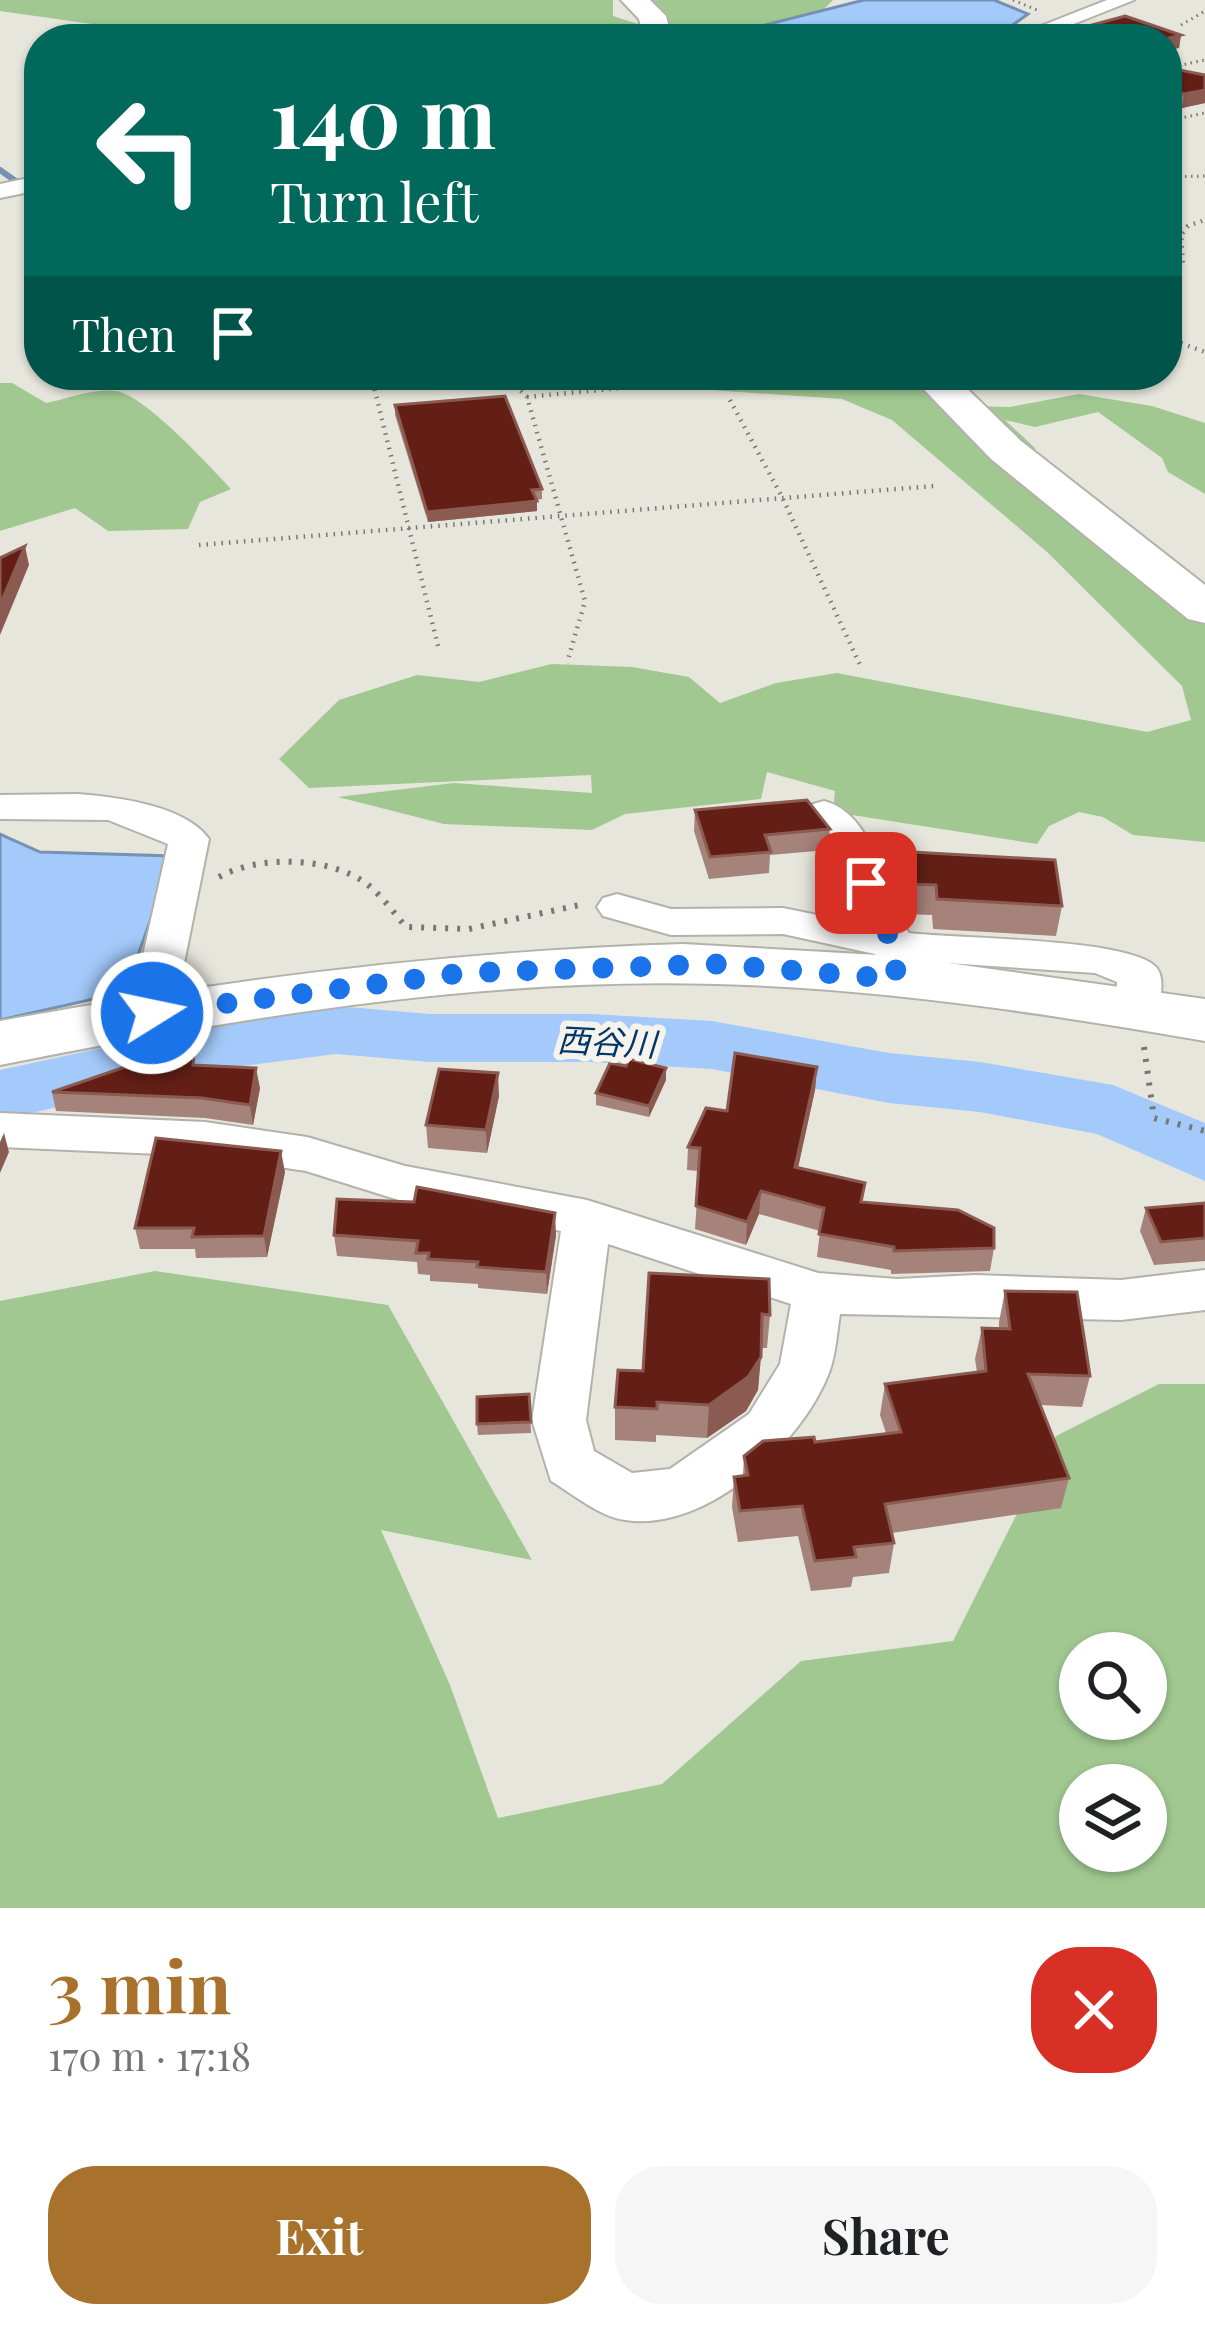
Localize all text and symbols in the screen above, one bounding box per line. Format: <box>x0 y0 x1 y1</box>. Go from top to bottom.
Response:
text: 140 m <box>270 58 496 170</box>
icon: left <box>72 72 228 228</box>
text: Turn left <box>270 165 479 237</box>
icon: arrive <box>200 300 266 366</box>
text: Then <box>72 303 176 363</box>
pin <box>815 832 917 934</box>
icon: arrive <box>833 850 899 916</box>
position arrow <box>89 950 215 1076</box>
water label: 西谷川 <box>556 1015 661 1065</box>
map controls <box>1059 1632 1167 1872</box>
button: search <box>1059 1632 1167 1740</box>
button: layers <box>1059 1764 1167 1872</box>
text: 3 min <box>48 1936 232 2032</box>
button: close <box>1031 1947 1157 2073</box>
text: 170 m · 17:18 <box>48 2029 251 2081</box>
button: Exit <box>48 2166 591 2304</box>
button: Share <box>615 2166 1157 2304</box>

